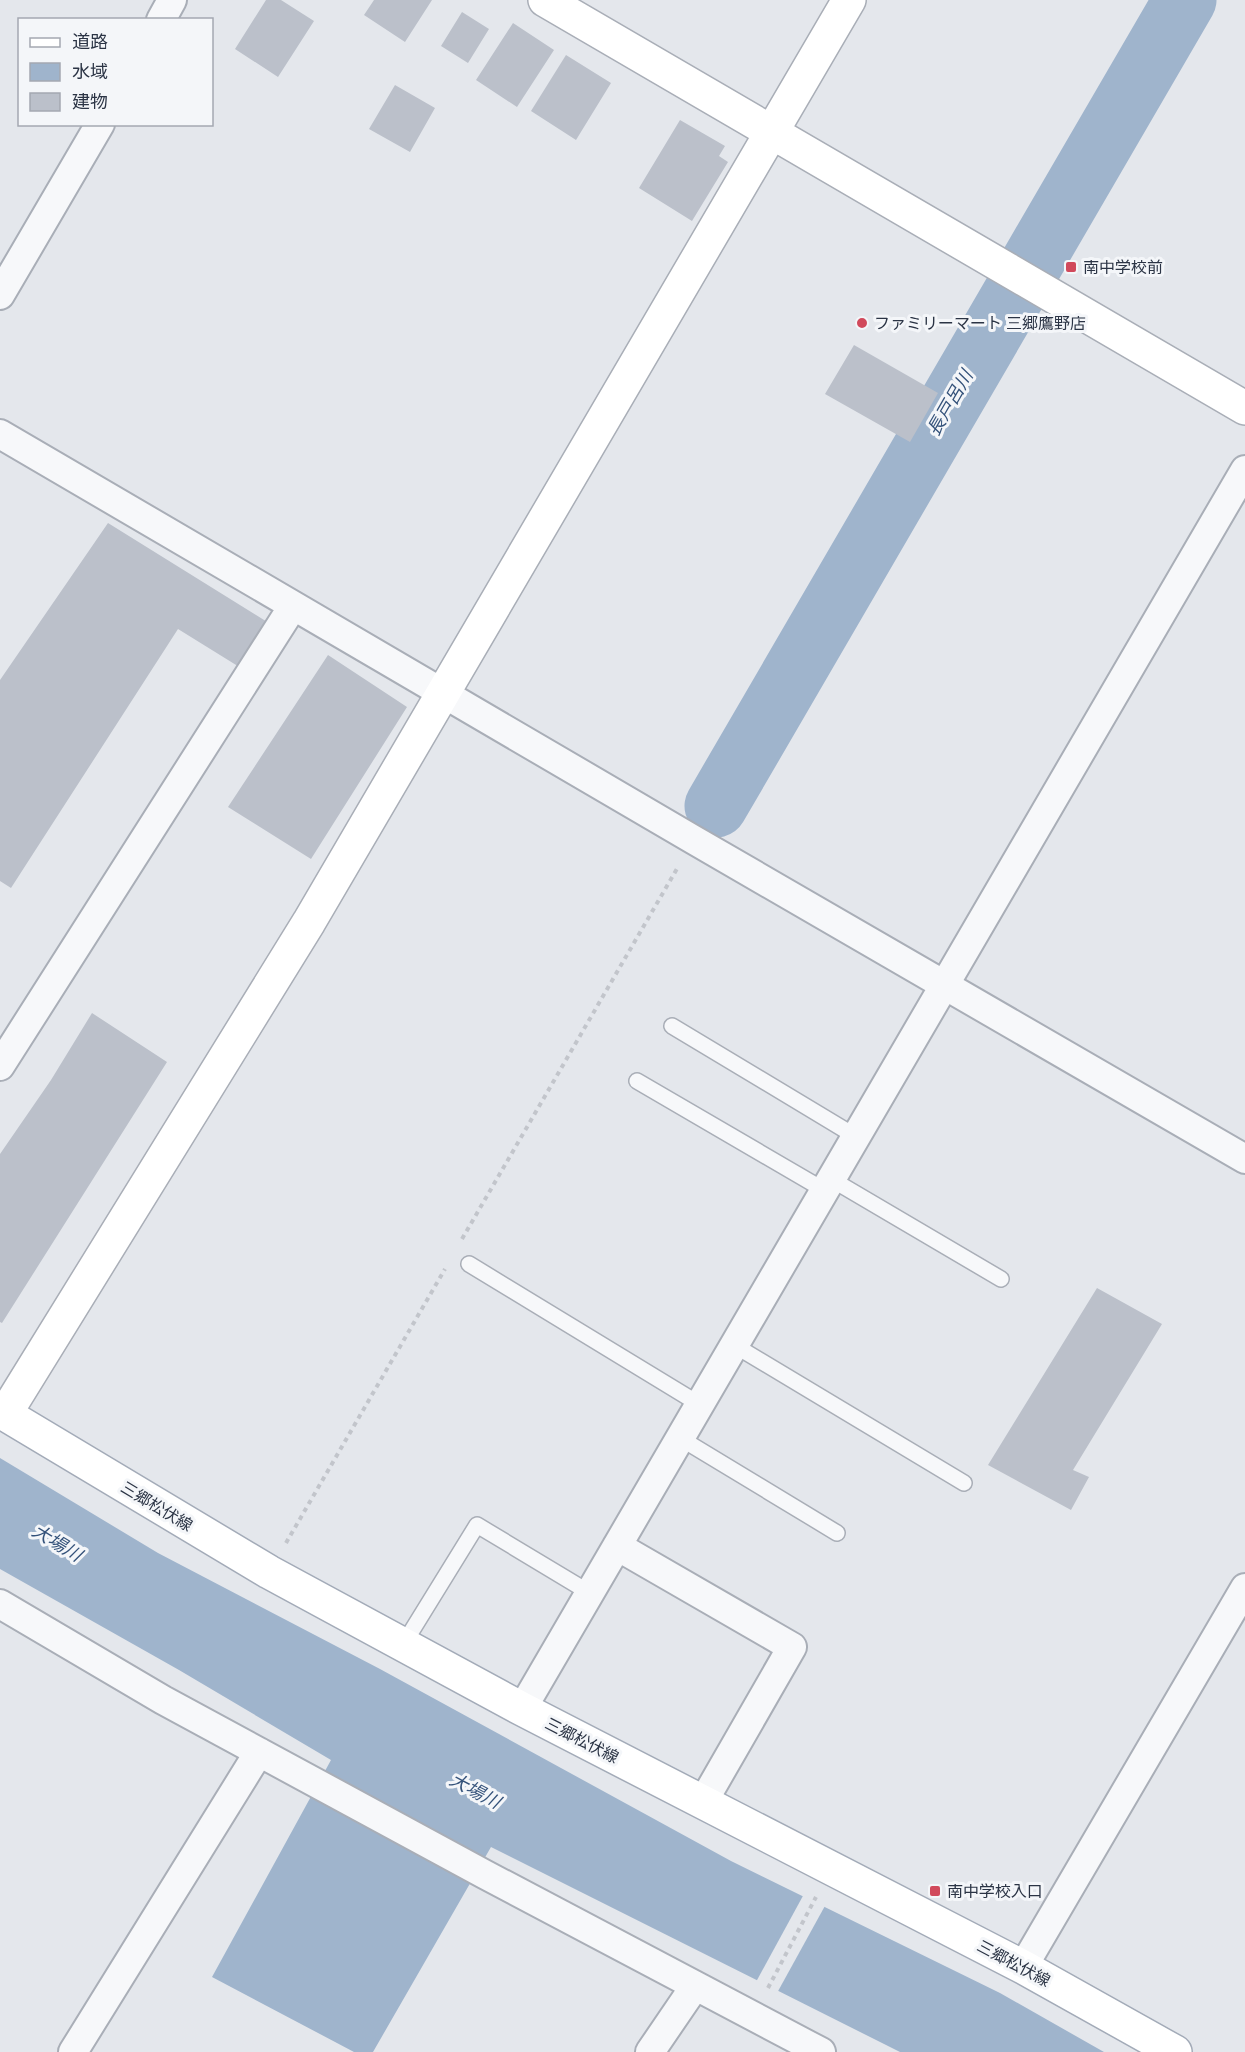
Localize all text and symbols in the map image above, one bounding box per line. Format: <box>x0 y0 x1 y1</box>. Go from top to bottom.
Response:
legend <box>18 18 213 126</box>
text: 道路 <box>72 31 108 52</box>
text: 水域 <box>72 61 108 82</box>
text: 建物 <box>72 91 108 112</box>
place label: 南中学校前 <box>1083 258 1163 277</box>
marker: 南中学校前 <box>1064 260 1078 274</box>
place label: ファミリーマート 三郷鷹野店 <box>874 314 1086 333</box>
marker: ファミリーマート 三郷鷹野店 <box>855 316 869 330</box>
water label: 長戸呂川 <box>922 365 978 439</box>
street label: 三郷松伏線 <box>118 1478 196 1535</box>
water label: 大場川 <box>29 1520 88 1567</box>
street label: 三郷松伏線 <box>542 1714 622 1767</box>
water label: 大場川 <box>446 1769 506 1813</box>
place label: 南中学校入口 <box>947 1882 1043 1901</box>
marker: 南中学校入口 <box>928 1884 942 1898</box>
street label: 三郷松伏線 <box>974 1936 1054 1991</box>

